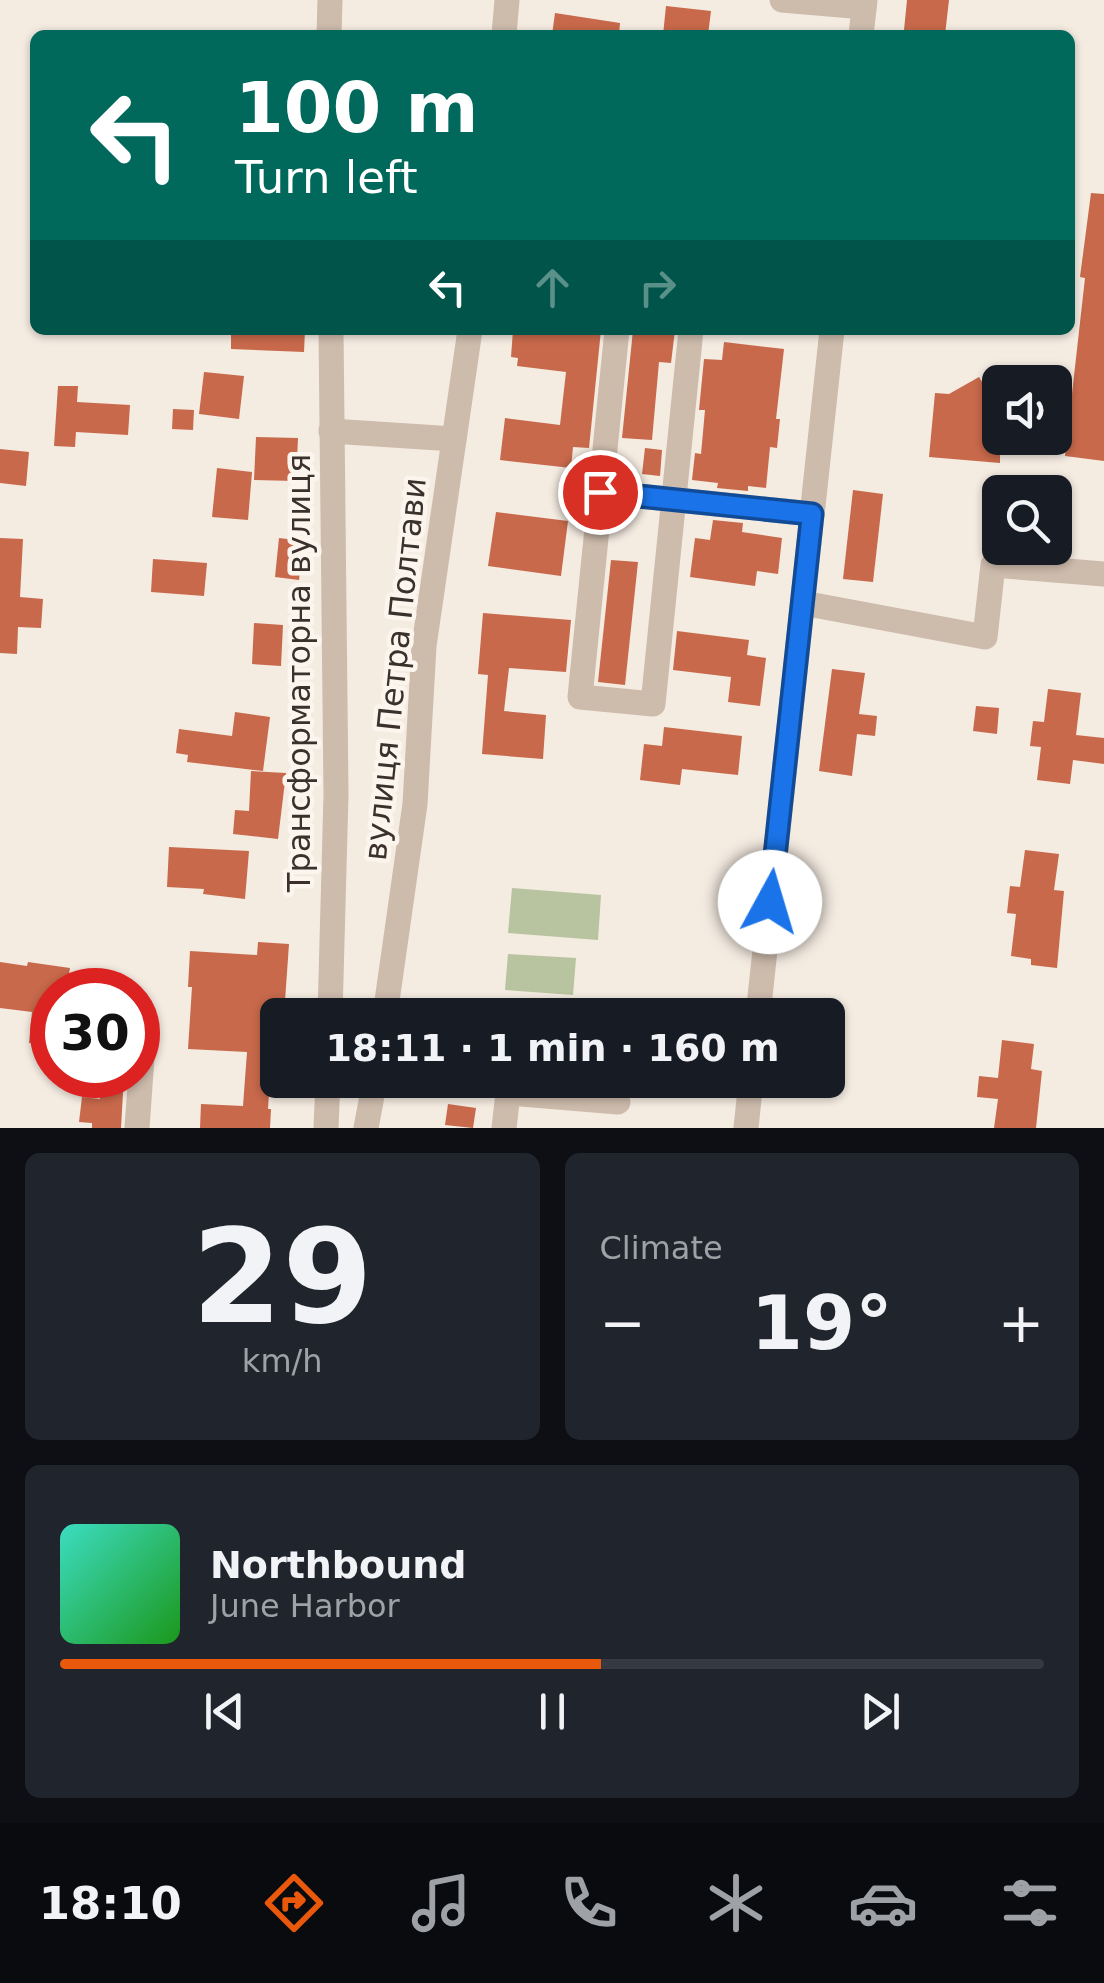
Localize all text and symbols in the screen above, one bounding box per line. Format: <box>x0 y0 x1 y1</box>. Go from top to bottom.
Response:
text: 100 m <box>235 67 478 149</box>
icon: left <box>70 70 200 200</box>
text: Turn left <box>235 151 418 204</box>
icon: left <box>420 260 475 315</box>
icon: ahead <box>525 260 580 315</box>
icon: right <box>630 260 685 315</box>
map controls <box>982 365 1072 565</box>
button: sound <box>982 365 1072 455</box>
pin <box>558 450 643 535</box>
street label: Трансформаторна вулиця <box>280 454 318 893</box>
icon: arrive <box>573 465 628 520</box>
button: search <box>982 475 1072 565</box>
street label: вулиця Петра Полтави <box>356 476 434 862</box>
position arrow <box>718 850 822 954</box>
speed limit sign: 30 <box>30 968 160 1098</box>
text: 18:11 · 1 min · 160 m <box>325 1026 780 1070</box>
text: 29 <box>192 1201 373 1353</box>
text: Climate <box>600 1229 723 1267</box>
text: 19° <box>751 1279 893 1367</box>
text: − <box>600 1291 646 1355</box>
text: + <box>998 1291 1044 1355</box>
text: km/h <box>242 1342 323 1380</box>
text: Northbound <box>210 1543 466 1587</box>
text: June Harbor <box>210 1587 400 1625</box>
icon: previous <box>197 1684 252 1739</box>
icon: pause <box>525 1684 580 1739</box>
icon: next <box>853 1684 908 1739</box>
icon: directions <box>259 1868 329 1938</box>
icon: music <box>406 1868 476 1938</box>
icon: phone <box>554 1868 624 1938</box>
icon: climate <box>701 1868 771 1938</box>
icon: car <box>848 1868 918 1938</box>
icon: filters <box>995 1868 1065 1938</box>
text: 18:10 <box>39 1877 182 1930</box>

